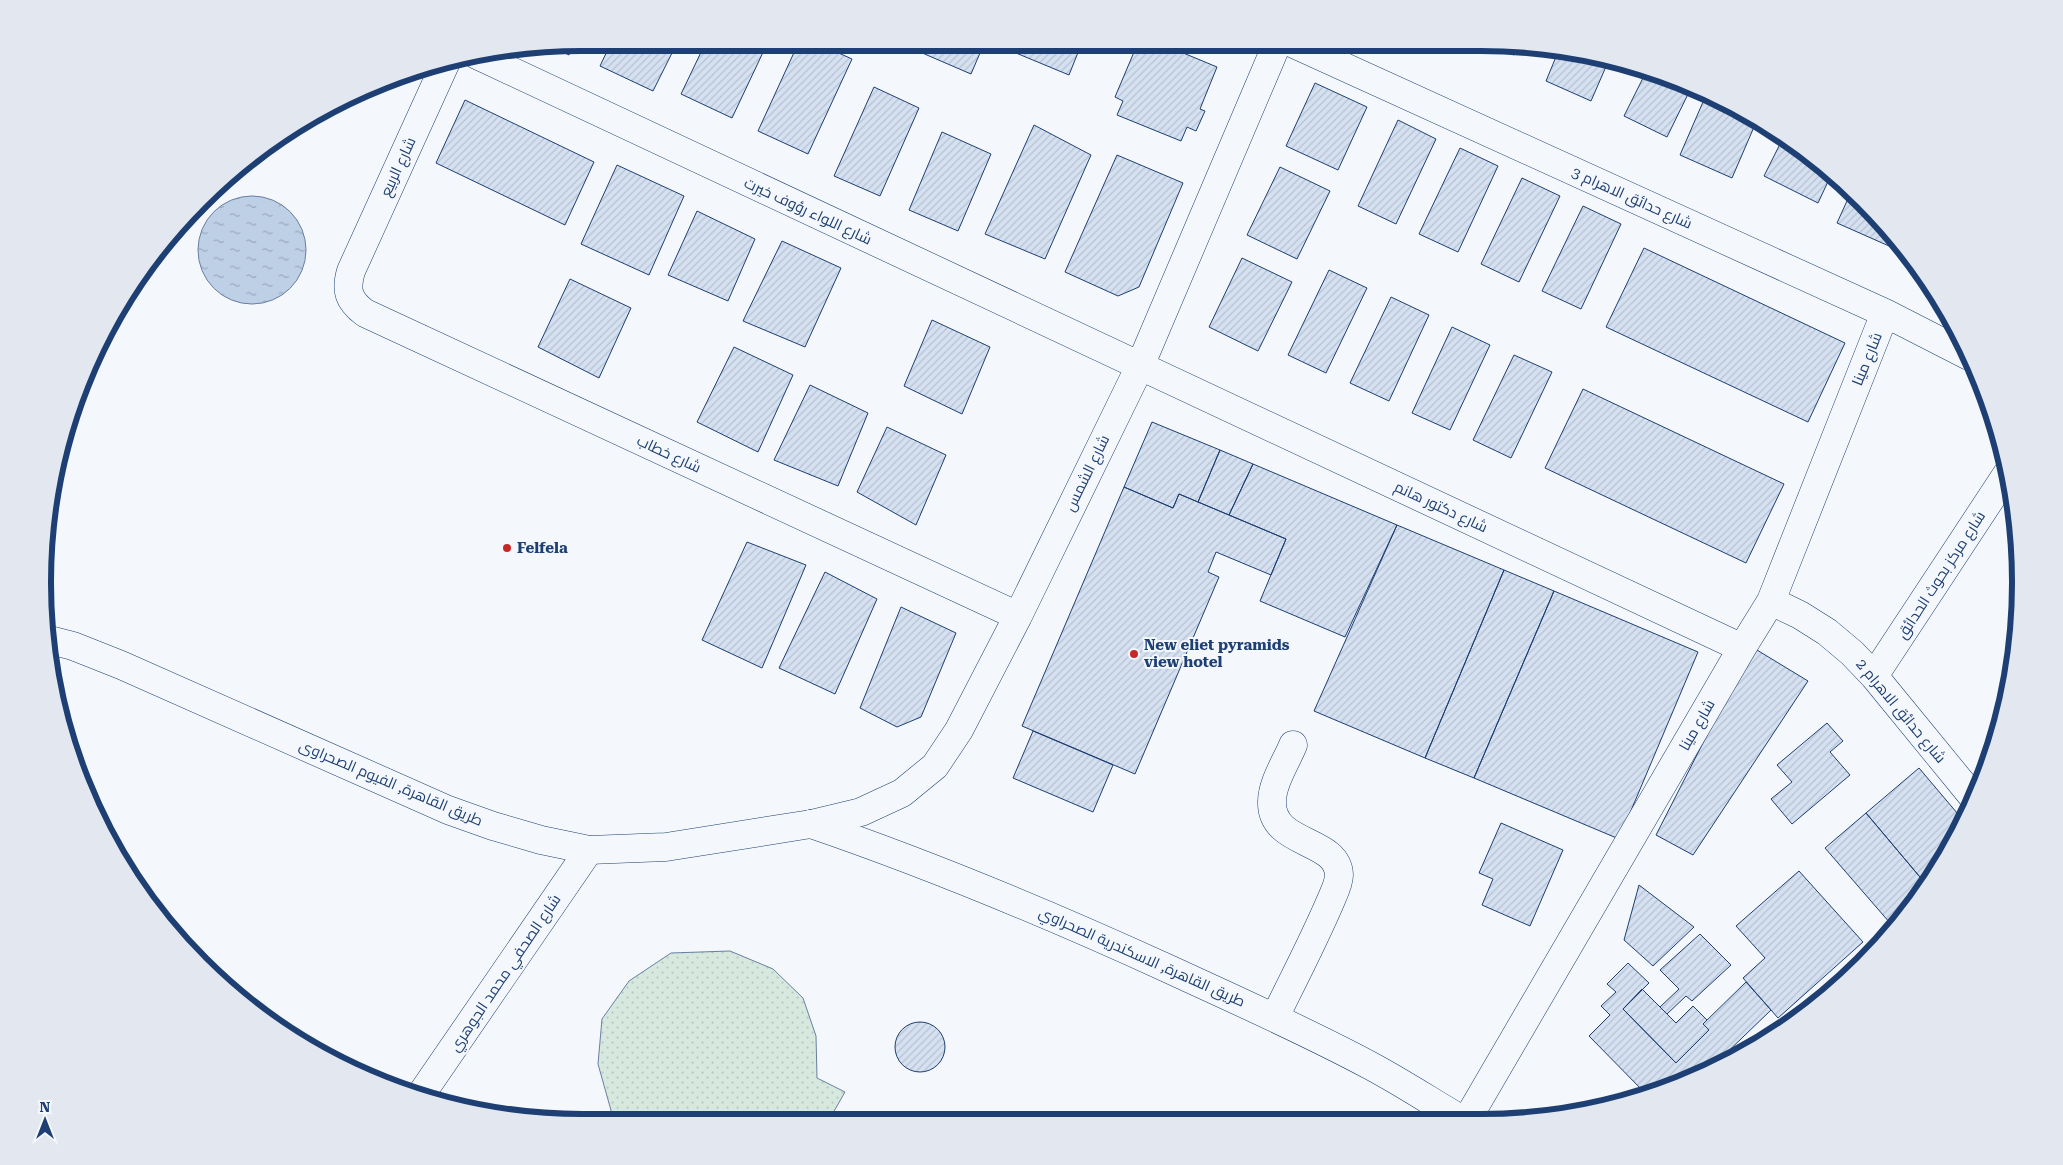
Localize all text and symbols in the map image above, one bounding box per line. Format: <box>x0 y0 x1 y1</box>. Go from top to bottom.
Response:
street label: شارع الربيع <box>376 134 421 200</box>
street label: شارع حدائق الاهرام 3 <box>1568 163 1695 235</box>
street label: شارع اللواء رؤوف خيرت <box>740 173 875 250</box>
street label: شارع مينا <box>1848 330 1888 389</box>
street label: شارع خطاب <box>633 431 704 478</box>
street label: شارع الشمس <box>1061 432 1115 515</box>
street label: شارع دكتور هانم <box>1391 478 1490 538</box>
street label: شارع مركز بحوث الحدائق <box>1893 508 1991 643</box>
place label: Felfela <box>517 539 568 557</box>
marker: Felfela <box>501 542 513 554</box>
place label: New eliet pyramids view hotel <box>1144 636 1290 671</box>
marker: New eliet pyramids view hotel <box>1128 648 1140 660</box>
street label: شارع حدائق الاهرام 2 <box>1851 655 1950 768</box>
street label: شارع مينا <box>1675 696 1720 755</box>
street label: طريق القاهرة, الفيوم الصحراوى <box>296 736 485 831</box>
street label: شارع الصحفي محمد الجوهري <box>446 891 567 1057</box>
street label: طريق القاهرة, الاسكندرية الصحراوي <box>1035 903 1248 1013</box>
north arrow <box>20 1095 70 1145</box>
text: N <box>40 1099 51 1115</box>

